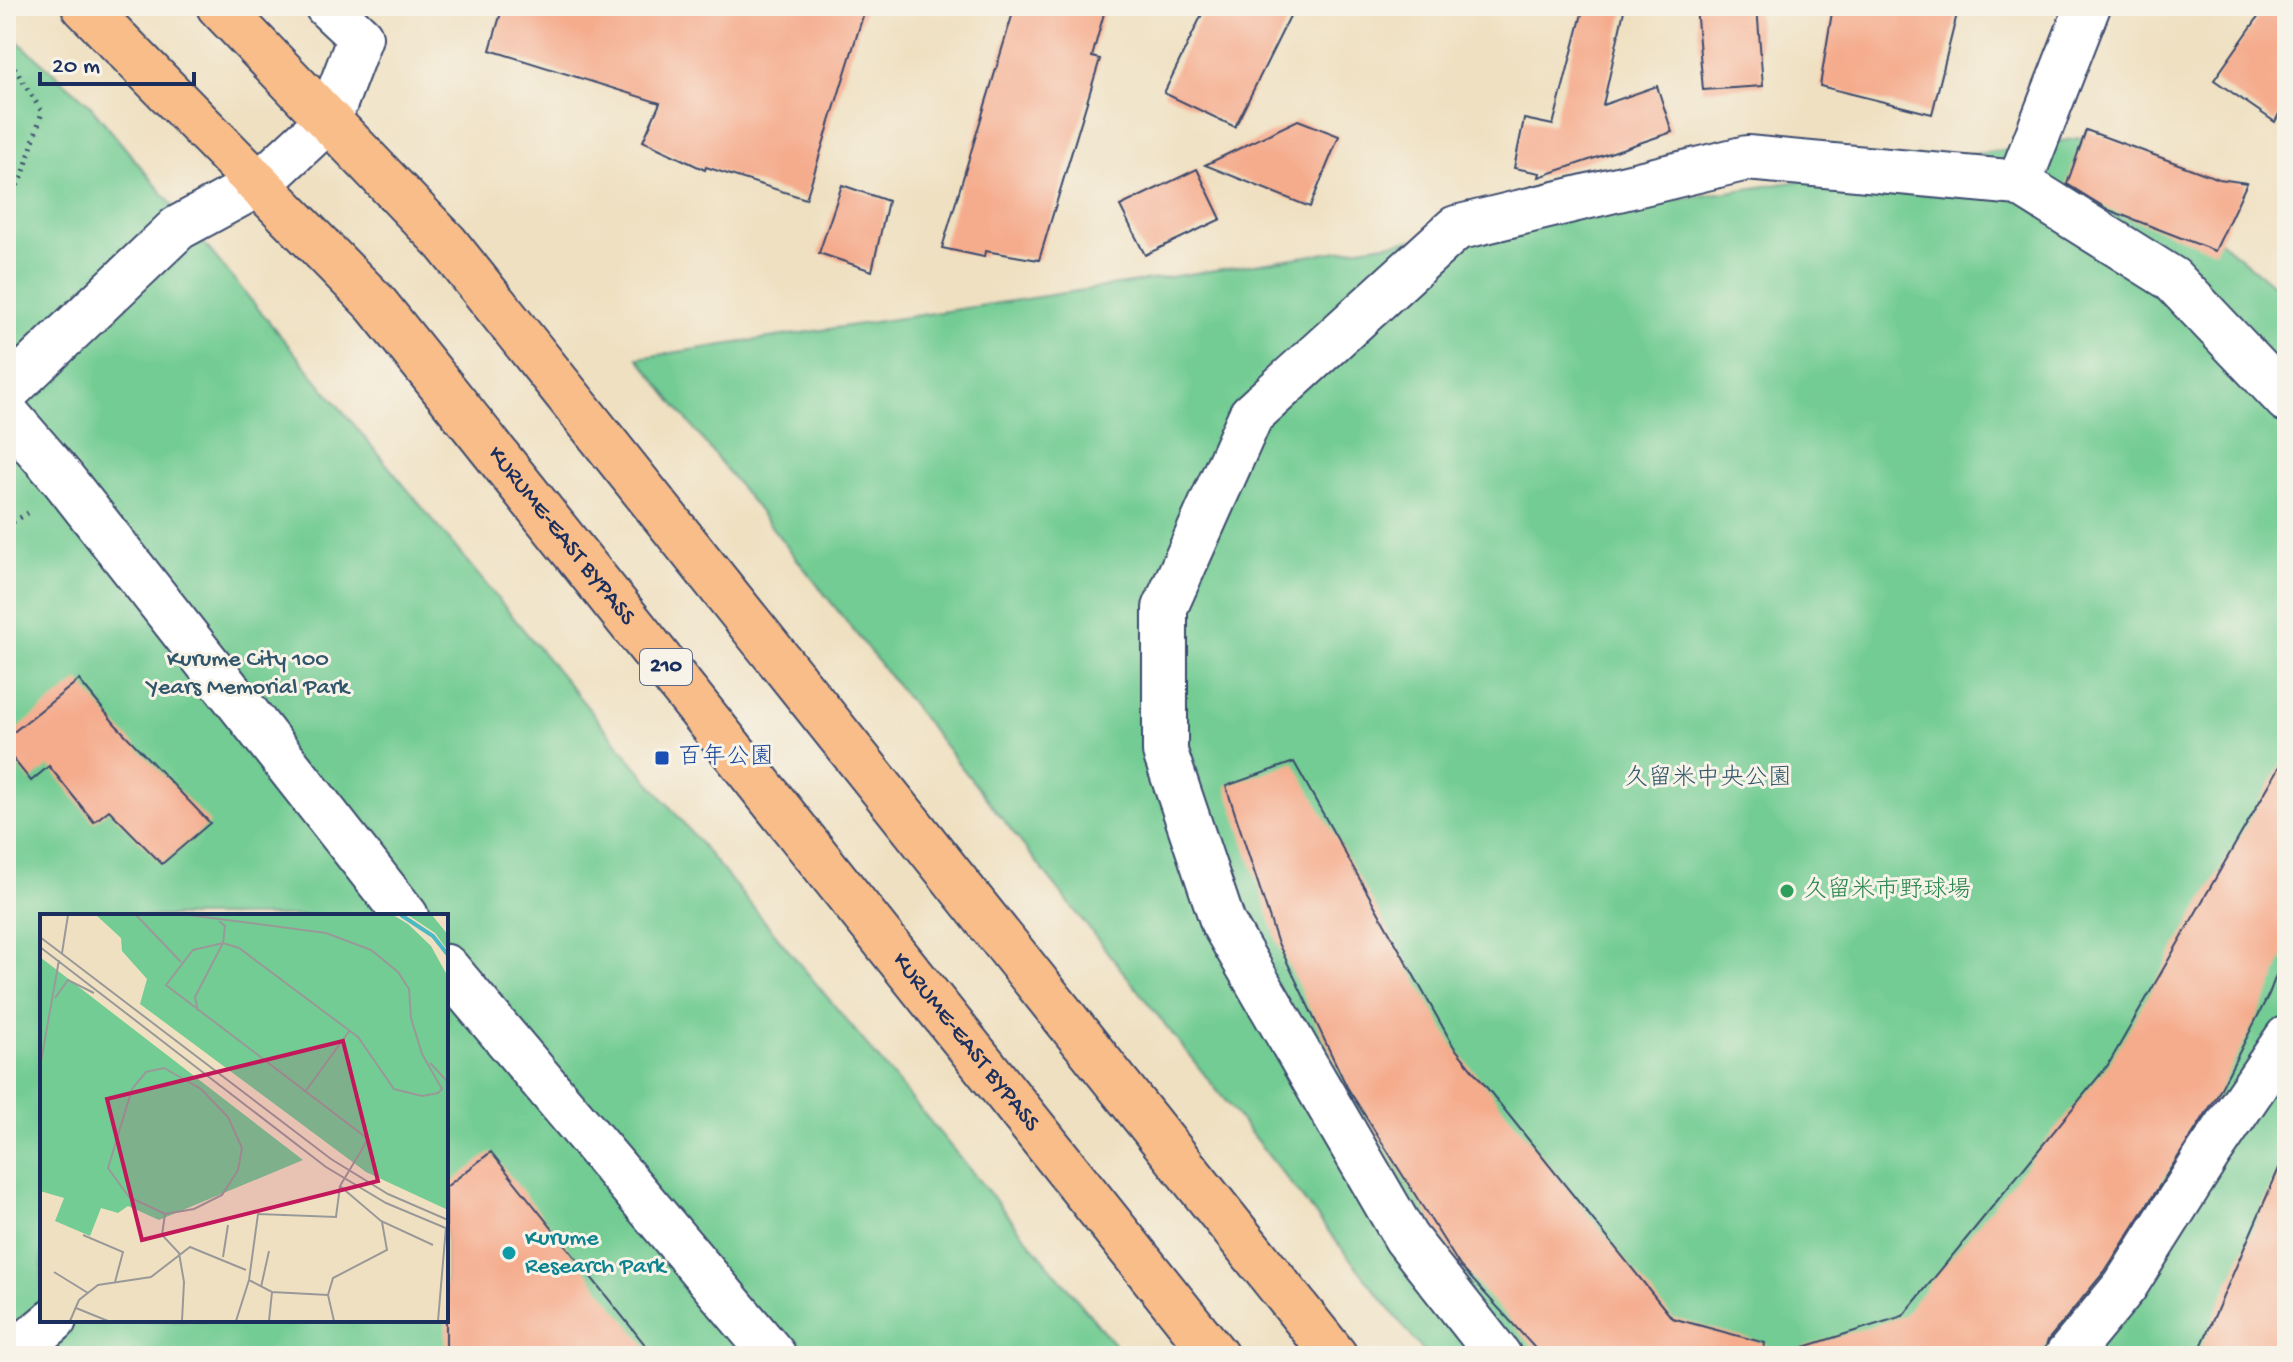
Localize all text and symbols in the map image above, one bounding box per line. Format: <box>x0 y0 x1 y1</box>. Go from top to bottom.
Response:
scale bar <box>40 36 194 86</box>
text: 20 m <box>52 53 100 82</box>
street label: KURUME-EAST BYPASS <box>481 441 642 632</box>
park label: Kurume City 100 Years Memorial Park <box>145 646 351 703</box>
road number: 210 <box>640 649 692 685</box>
place label: 百年公園 <box>678 743 774 773</box>
marker: 百年公園 <box>653 749 671 767</box>
park label: 久留米中央公園 <box>1624 764 1792 794</box>
place label: 久留米市野球場 <box>1803 876 1971 906</box>
marker: 久留米市野球場 <box>1778 882 1796 900</box>
inset map <box>40 914 448 1322</box>
street label: KURUME-EAST BYPASS <box>885 947 1046 1138</box>
place label: Kurume Research Park <box>525 1225 668 1282</box>
marker: Kurume Research Park <box>500 1244 518 1262</box>

